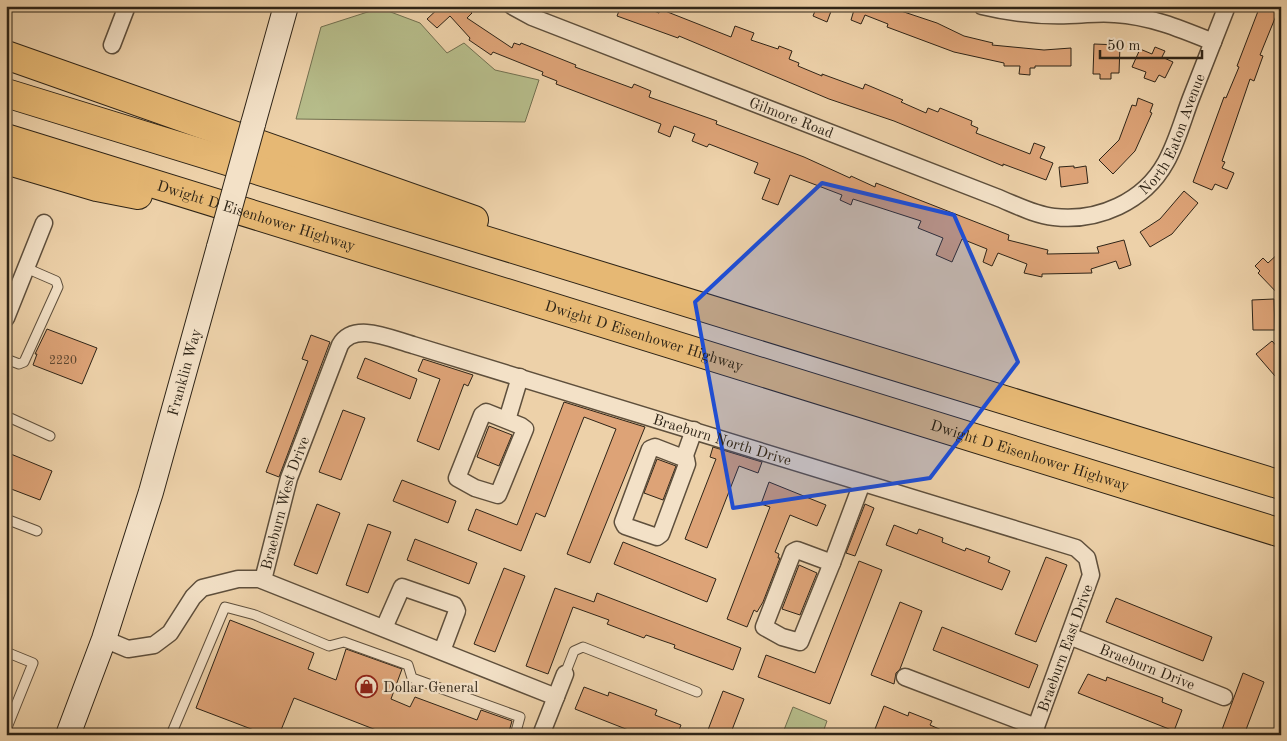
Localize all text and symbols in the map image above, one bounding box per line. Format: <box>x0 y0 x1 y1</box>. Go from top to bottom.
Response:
scale bar <box>1100 28 1202 60</box>
text: 50 m <box>1107 39 1141 54</box>
street label: North Eaton Avenue <box>1137 72 1209 198</box>
street label: Gilmore Road <box>747 96 835 142</box>
street label: Dwight D Eisenhower Highway <box>155 179 357 255</box>
street label: Dwight D Eisenhower Highway <box>543 299 745 375</box>
street label: Franklin Way <box>166 327 205 418</box>
house number: 2220 <box>49 355 77 367</box>
street label: Braeburn North Drive <box>651 413 793 469</box>
street label: Dwight D Eisenhower Highway <box>928 419 1131 494</box>
street label: Braeburn West Drive <box>260 435 313 572</box>
street label: Braeburn East Drive <box>1036 583 1097 714</box>
street label: Braeburn Drive <box>1097 643 1196 694</box>
shop icon: Dollar General <box>355 675 379 699</box>
place label: Dollar General <box>383 681 478 696</box>

